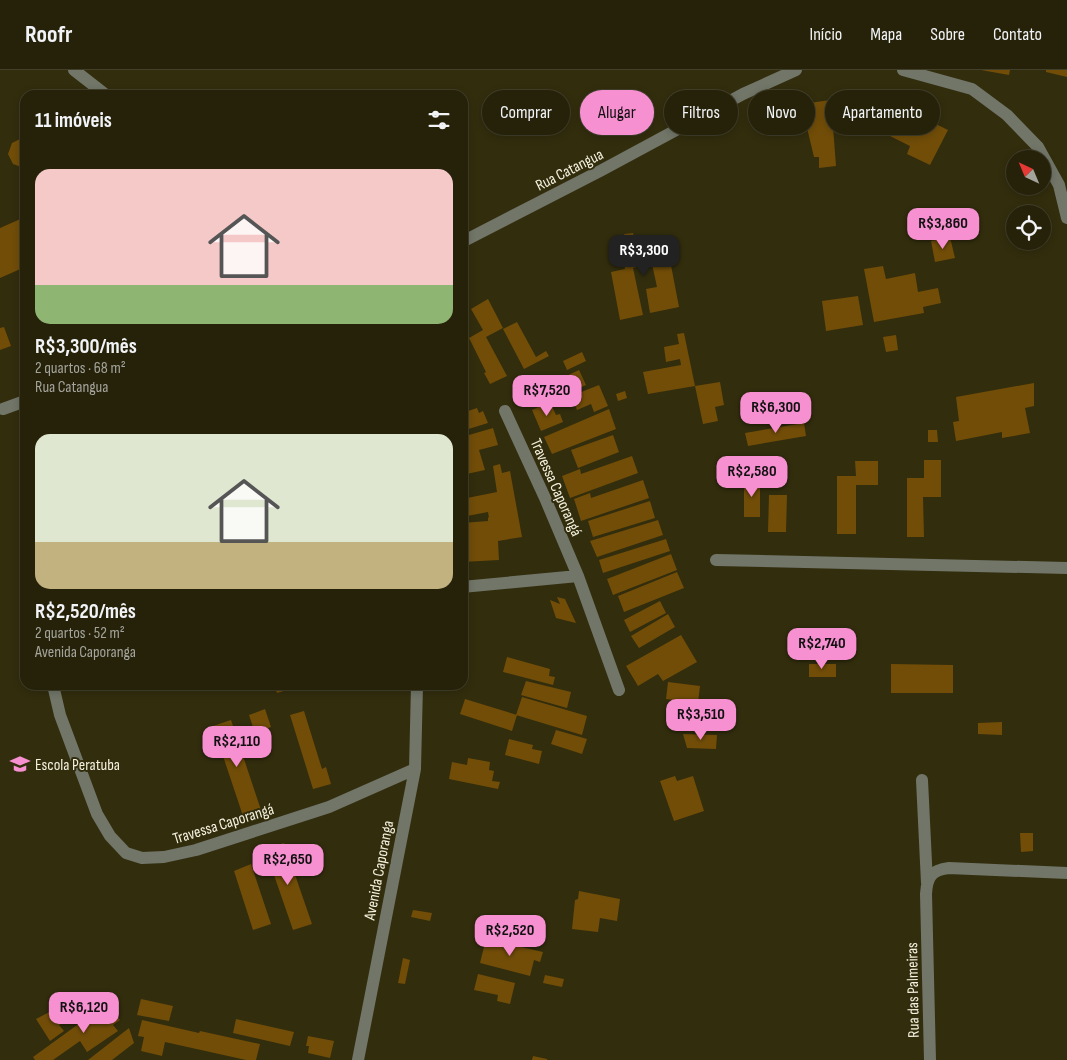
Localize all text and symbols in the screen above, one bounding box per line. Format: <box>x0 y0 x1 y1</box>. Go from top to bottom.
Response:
text: Roofr <box>25 20 72 49</box>
text: Início <box>810 24 842 45</box>
text: Mapa <box>870 24 902 45</box>
text: Sobre <box>930 24 965 45</box>
text: Contato <box>993 24 1042 45</box>
chip: Comprar <box>482 90 570 135</box>
chip: Alugar <box>580 90 654 135</box>
chip: Filtros <box>664 90 738 135</box>
chip: Novo <box>748 90 815 135</box>
chip: Apartamento <box>825 90 940 135</box>
icon: filters <box>425 106 453 134</box>
text: 11 imóveis <box>35 108 112 133</box>
street label: Rua Catangua <box>533 145 607 195</box>
north arrow <box>1006 150 1051 195</box>
map controls <box>1006 150 1051 250</box>
icon: home <box>199 201 289 291</box>
button: locate <box>1006 205 1051 250</box>
pin: R$3,860 <box>897 208 989 250</box>
text: R$3,860 <box>918 214 968 233</box>
pin: R$3,300 <box>598 234 690 277</box>
text: R$3,300 <box>619 241 669 260</box>
text: R$3,300/mês <box>35 334 137 359</box>
text: 2 quartos · 68 m² <box>35 359 126 378</box>
pin: R$7,520 <box>501 374 593 417</box>
text: Rua Catangua <box>35 378 108 397</box>
text: R$7,520 <box>524 381 570 400</box>
pin: R$6,300 <box>730 392 822 434</box>
text: R$6,300 <box>751 398 801 417</box>
street label: Travessa Caporangá <box>526 436 586 539</box>
pin: R$2,580 <box>706 456 798 498</box>
text: R$2,580 <box>727 462 777 481</box>
icon: home <box>199 466 289 556</box>
text: R$2,520/mês <box>35 599 136 624</box>
text: 2 quartos · 52 m² <box>35 624 125 643</box>
pin: R$2,740 <box>776 628 868 670</box>
text: R$2,740 <box>798 634 846 653</box>
text: Avenida Caporanga <box>35 643 136 662</box>
pin: R$3,510 <box>655 698 747 741</box>
text: R$3,510 <box>677 705 725 724</box>
pin: R$2,110 <box>191 726 283 768</box>
text: R$2,110 <box>214 732 260 751</box>
school or university icon: Escola Peratuba <box>9 753 31 775</box>
place label: Escola Peratuba <box>35 756 120 775</box>
street label: Travessa Caporangá <box>171 800 276 849</box>
street label: Avenida Caporanga <box>360 819 398 923</box>
pin: R$2,650 <box>242 844 334 886</box>
text: R$2,650 <box>264 850 312 869</box>
pin: R$2,520 <box>464 914 556 957</box>
text: R$2,520 <box>486 921 534 940</box>
street label: Rua das Palmeiras <box>903 942 924 1038</box>
pin: R$6,120 <box>38 992 130 1034</box>
text: R$6,120 <box>60 998 108 1017</box>

